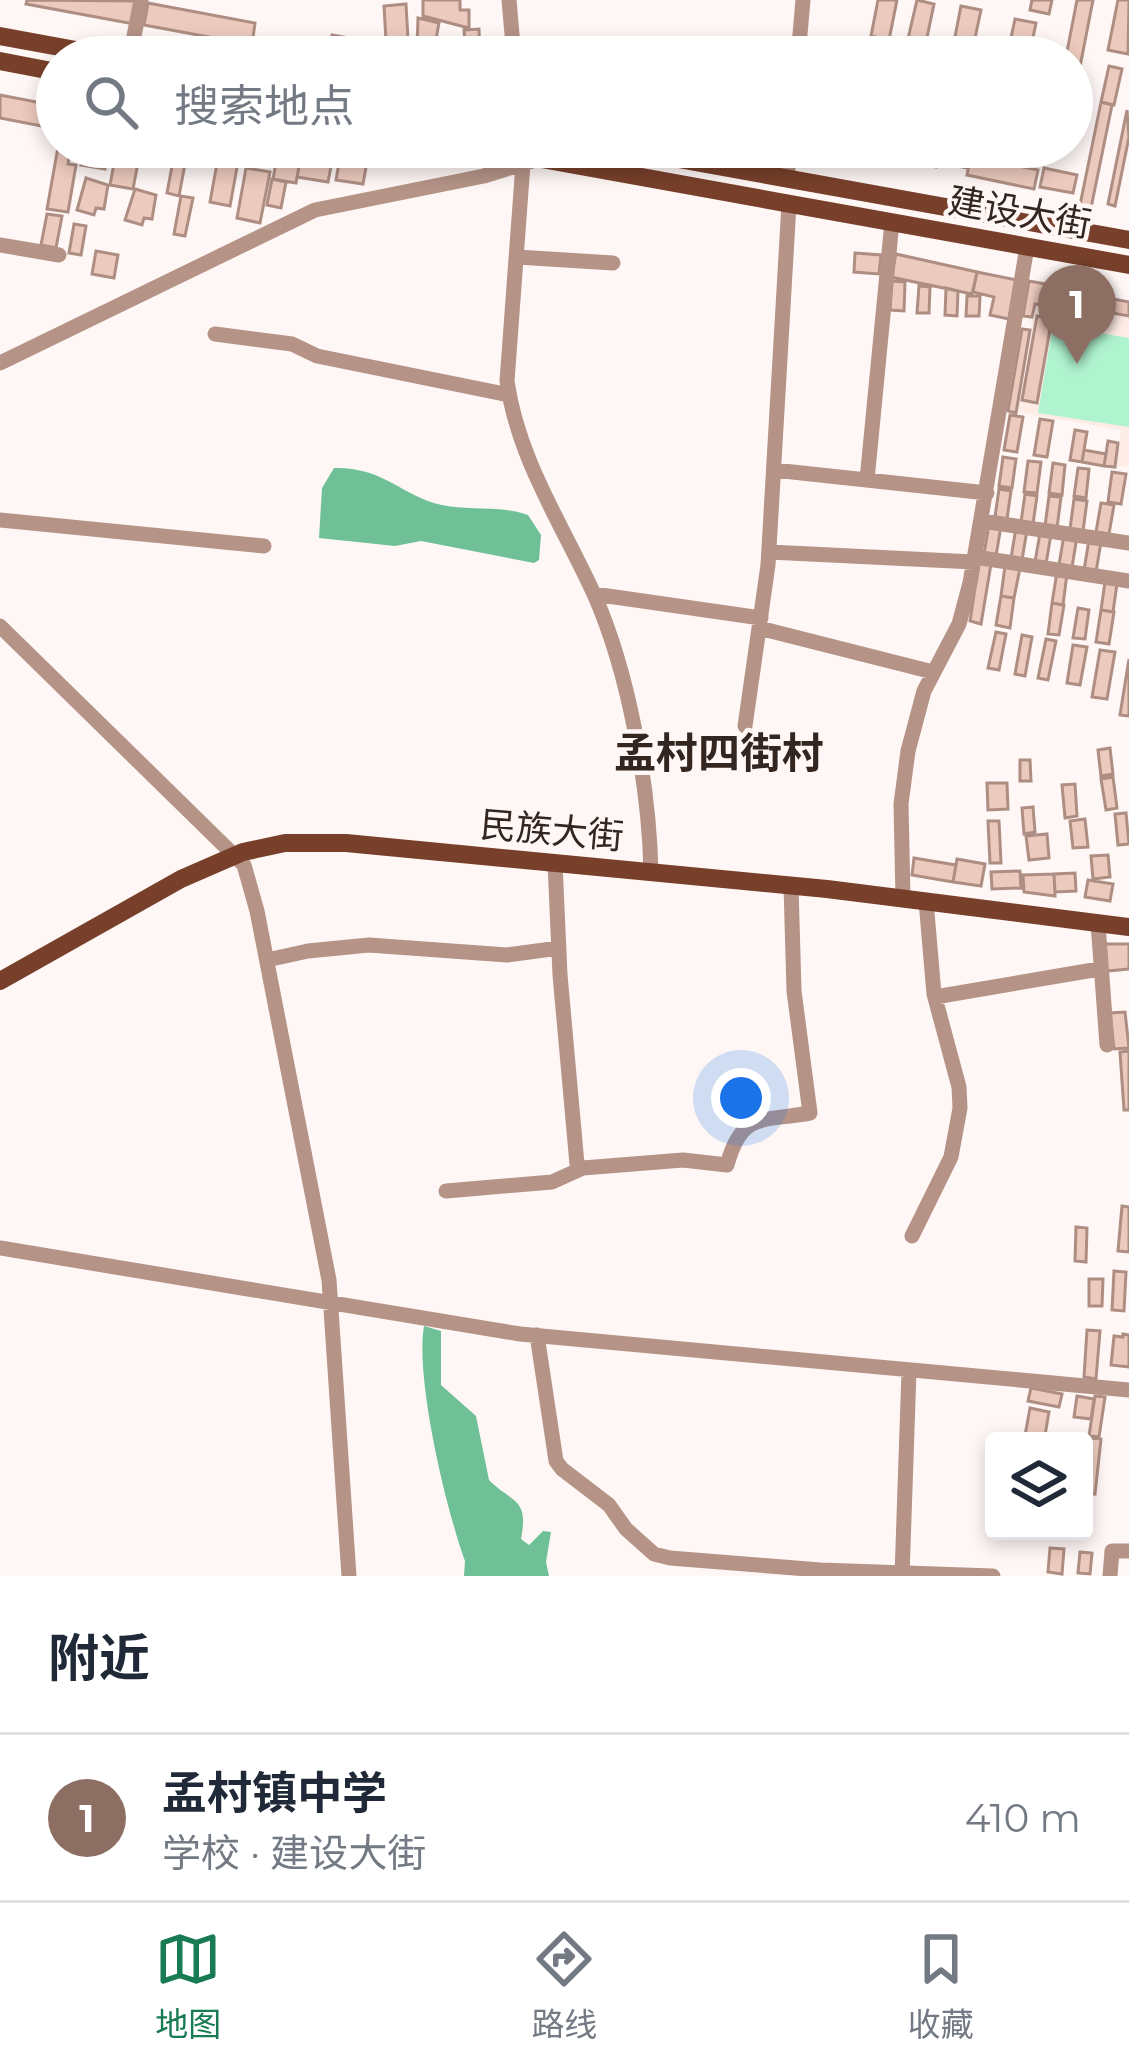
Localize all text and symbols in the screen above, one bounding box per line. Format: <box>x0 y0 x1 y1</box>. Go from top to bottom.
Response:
search box <box>36 36 1093 168</box>
icon: search <box>78 69 144 135</box>
text: 搜索地点 <box>174 78 354 133</box>
street label: 建设大街 <box>945 178 1095 246</box>
pin: 1 <box>1038 265 1116 364</box>
district label: 孟村四街村 <box>614 727 824 779</box>
street label: 民族大街 <box>478 802 626 858</box>
your location <box>711 1068 771 1128</box>
map controls <box>985 1432 1093 1540</box>
button: layers <box>985 1432 1093 1540</box>
text: 附近 <box>48 1627 150 1689</box>
text: 孟村镇中学 <box>162 1765 387 1820</box>
text: 1 <box>79 1794 95 1842</box>
text: 410 m <box>965 1794 1081 1842</box>
text: 学校 · 建设大街 <box>162 1829 426 1877</box>
tab: 地图 <box>155 1926 221 2046</box>
tab: 路线 <box>531 1926 597 2046</box>
tab: 收藏 <box>908 1926 974 2046</box>

